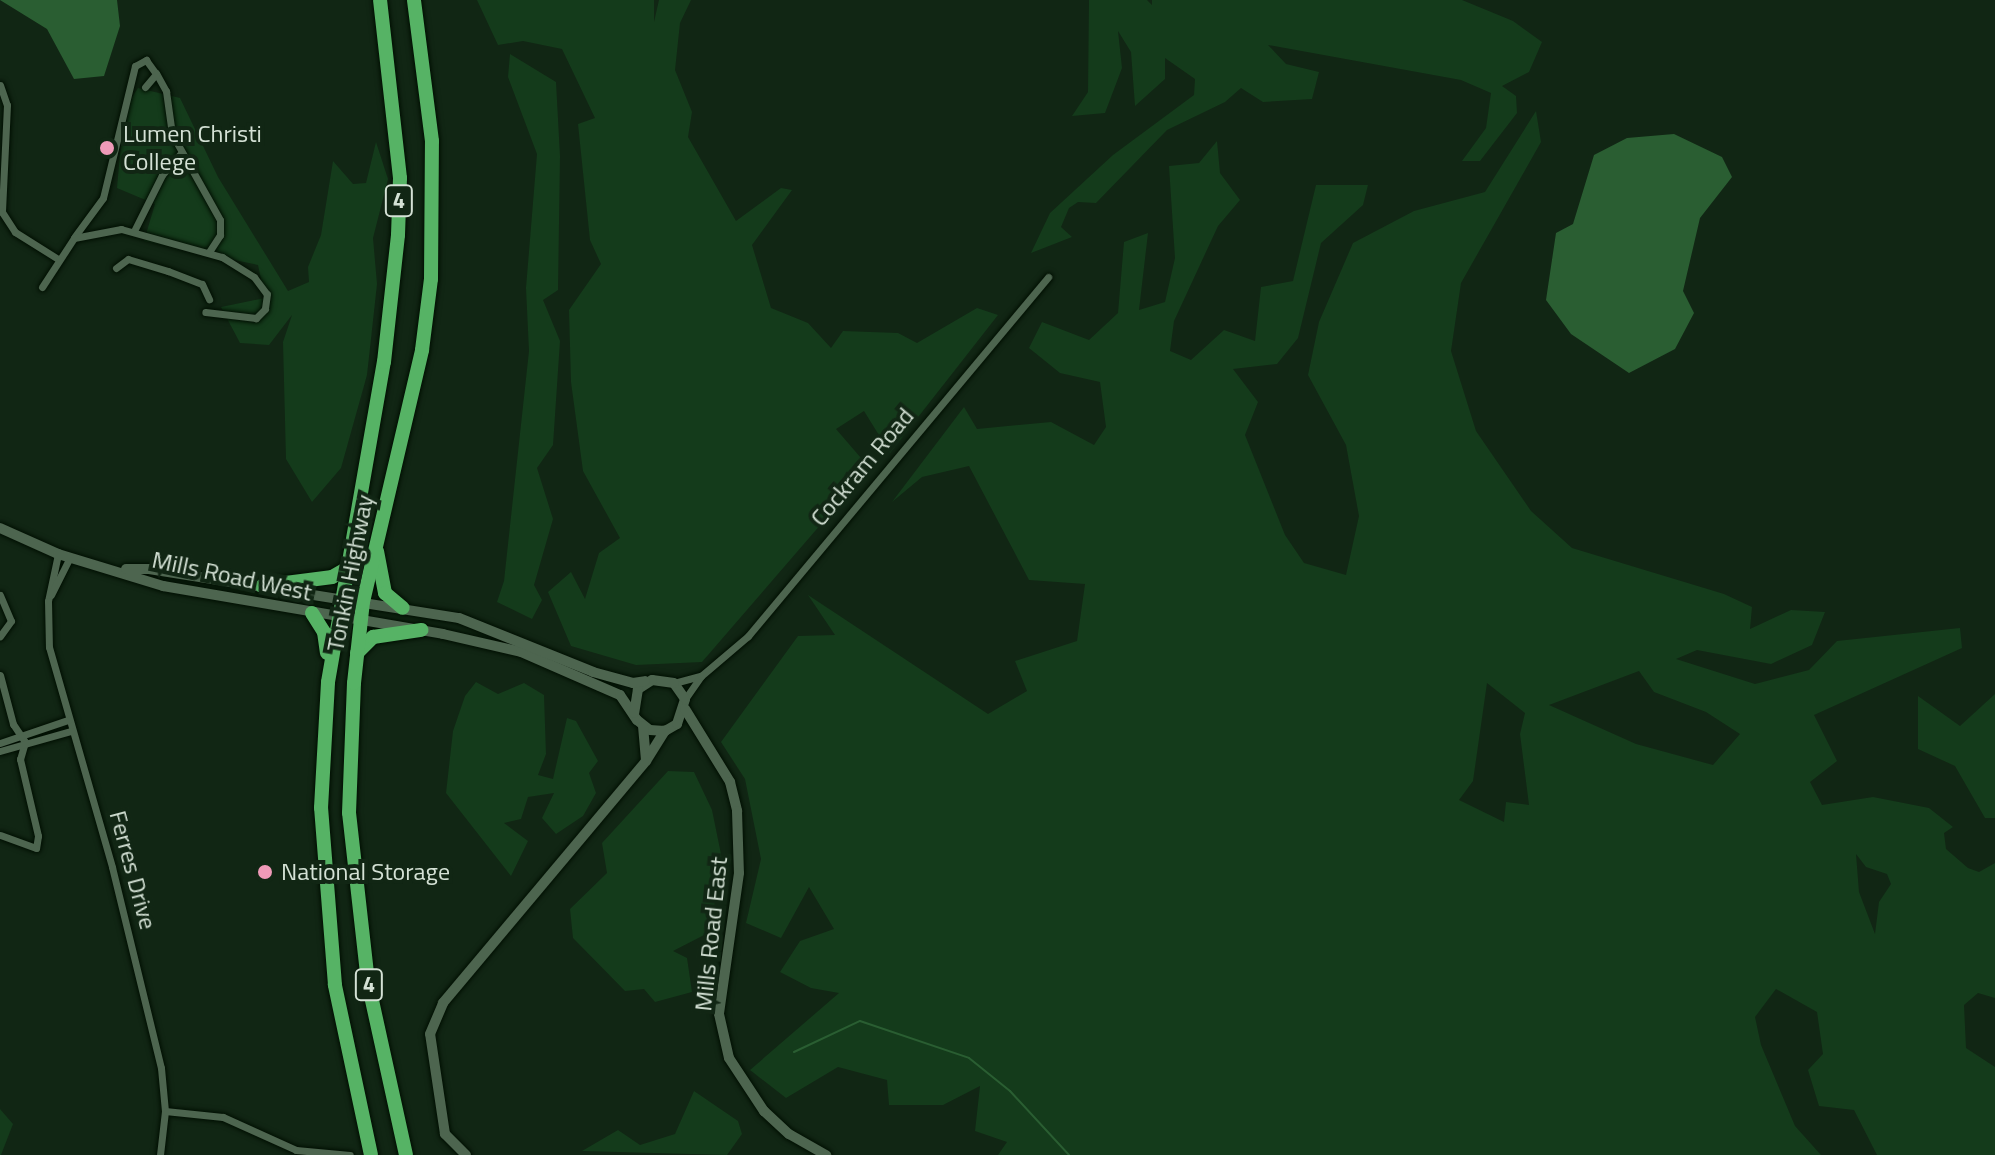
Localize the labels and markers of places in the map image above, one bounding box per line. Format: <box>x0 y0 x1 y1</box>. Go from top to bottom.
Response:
place label: Lumen Christi College <box>123 120 262 176</box>
marker: Lumen Christi College <box>98 139 116 157</box>
place label: National Storage <box>281 858 450 886</box>
marker: National Storage <box>256 863 274 881</box>

